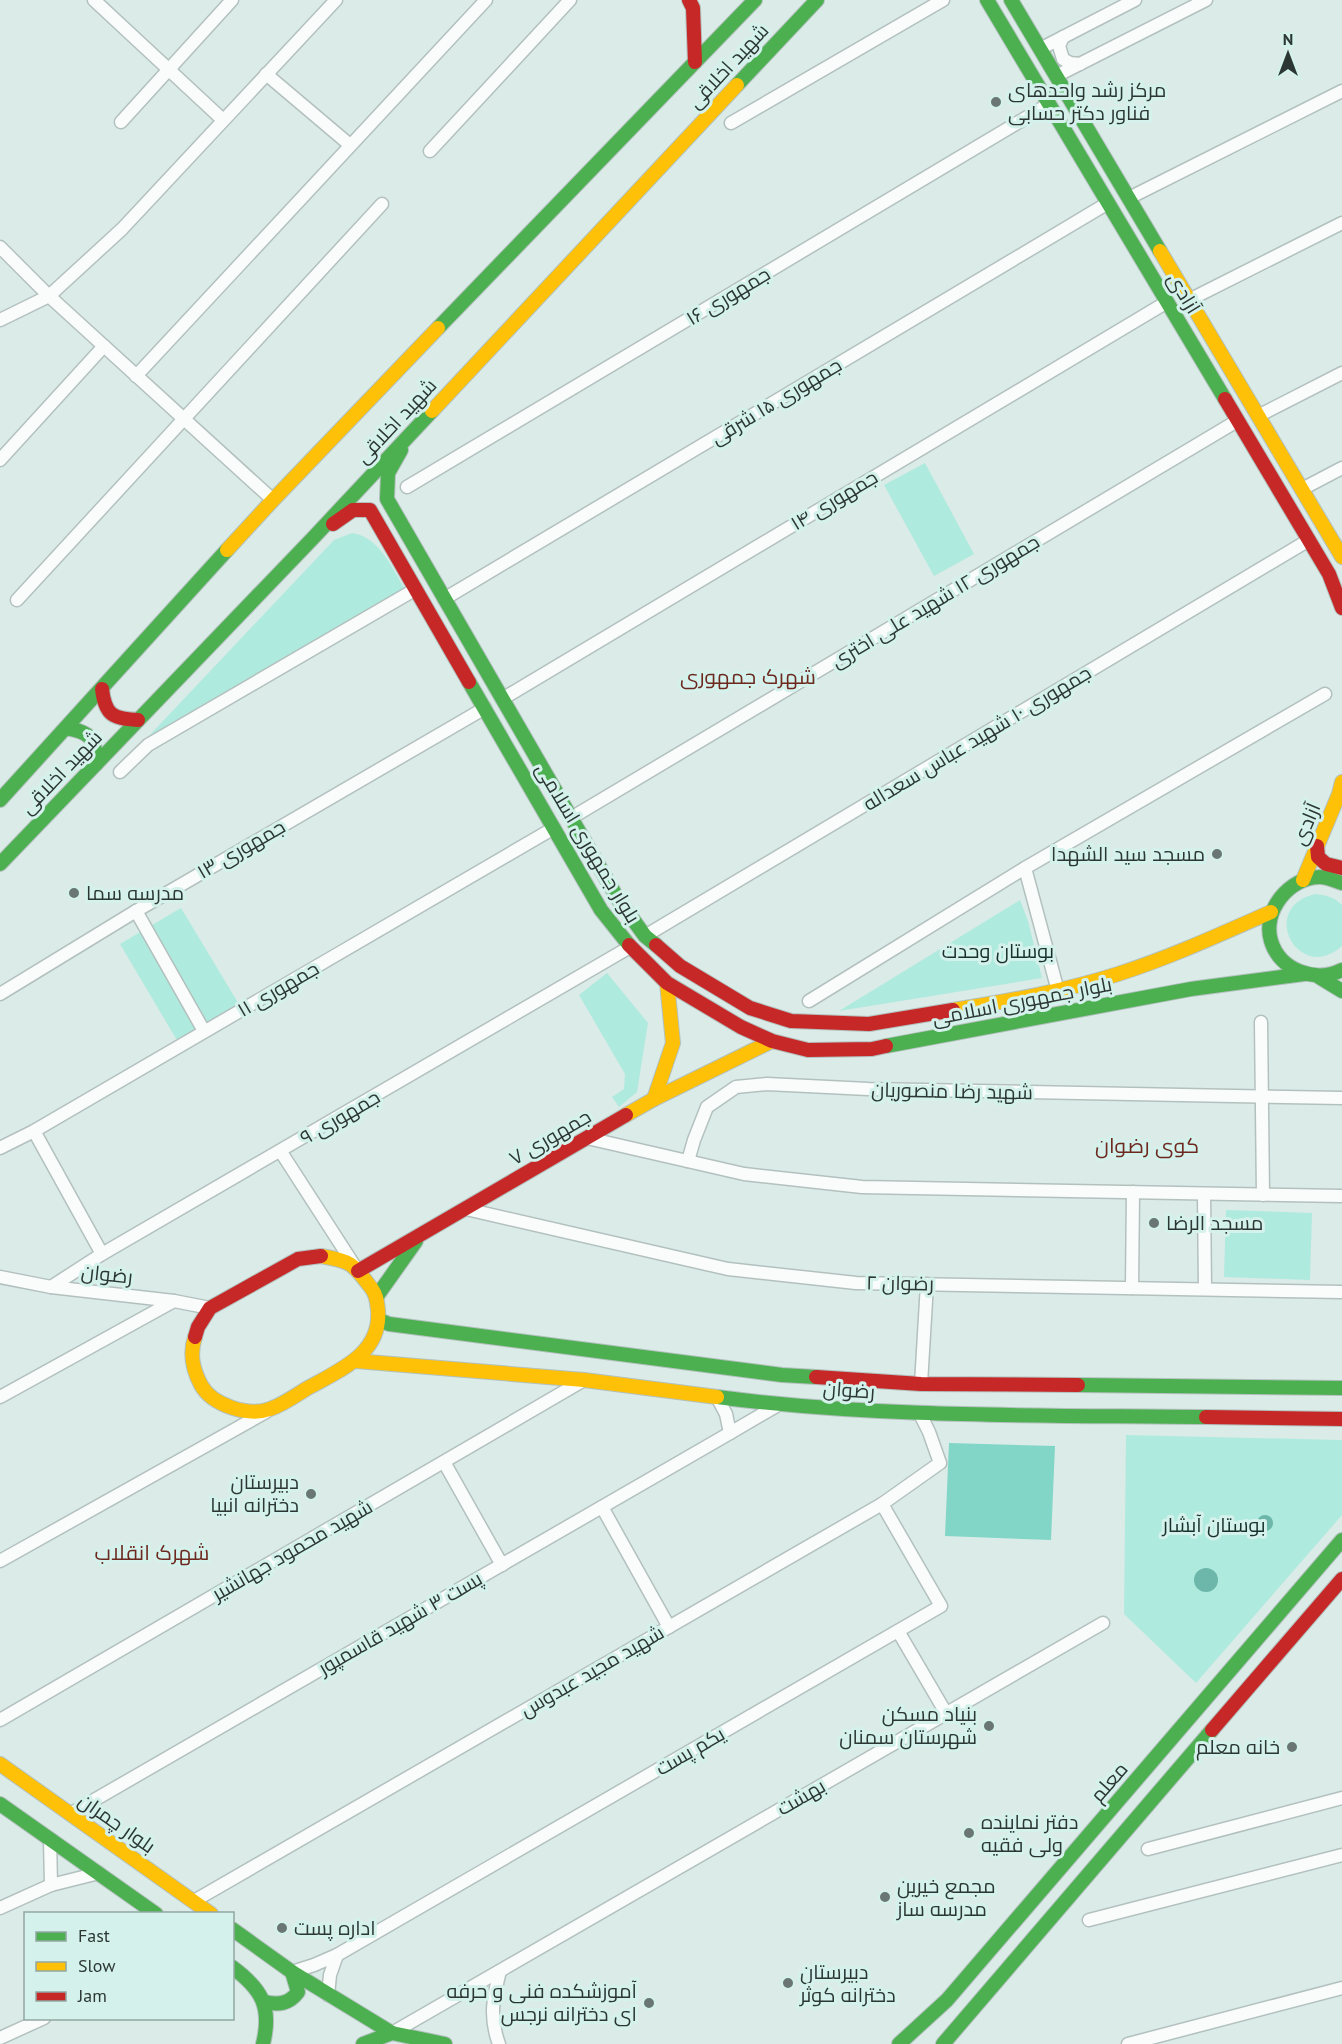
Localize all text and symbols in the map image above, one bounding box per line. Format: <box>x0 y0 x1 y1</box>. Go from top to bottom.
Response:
street label: شهید اخلاقی <box>682 18 774 114</box>
north arrow <box>1258 24 1318 84</box>
text: N <box>1283 29 1293 49</box>
place label: مرکز رشد واحدهای فناور دکتر حسابی <box>1008 77 1166 126</box>
marker: مرکز رشد واحدهای فناور دکتر حسابی <box>989 95 1003 109</box>
street label: جمهوری ۱۶ <box>681 261 775 331</box>
street label: آزادی <box>1162 268 1207 319</box>
street label: جمهوری ۱۵ شرقی <box>706 352 846 450</box>
street label: شهید اخلاقی <box>350 373 442 469</box>
street label: جمهوری ۱۴ <box>786 464 882 536</box>
street label: جمهوری ۱۲ شهید علی اختری <box>826 528 1044 674</box>
street label: جمهوری ۱۰ شهید عباس سعداله <box>858 659 1096 817</box>
district label: شهرک جمهوری <box>680 663 816 690</box>
street label: شهید اخلاقی <box>14 724 108 820</box>
street label: بلوار جمهوری اسلامی <box>530 758 646 928</box>
street label: آزادی <box>1286 798 1327 849</box>
street label: جمهوری ۱۳ <box>192 813 290 885</box>
place label: مسجد سید الشهدا <box>1051 841 1205 867</box>
marker: مسجد سید الشهدا <box>1210 847 1224 861</box>
place label: مدرسه سما <box>86 880 184 906</box>
marker: مدرسه سما <box>67 886 81 900</box>
park label: بوستان وحدت <box>942 938 1054 964</box>
street label: جمهوری ۱۱ <box>232 955 324 1023</box>
street label: بلوار جمهوری اسلامی <box>930 971 1114 1031</box>
street label: شهید رضا منصوریان <box>871 1077 1033 1105</box>
street label: جمهوری ۹ <box>295 1084 385 1150</box>
street label: جمهوری ۷ <box>504 1103 596 1171</box>
district label: کوی رضوان <box>1095 1132 1199 1159</box>
place label: مسجد الرضا <box>1166 1210 1263 1236</box>
marker: مسجد الرضا <box>1147 1216 1161 1230</box>
street label: رضوان <box>80 1258 134 1290</box>
street label: رضوان ۲ <box>866 1269 934 1297</box>
street label: رضوان <box>822 1375 876 1405</box>
place label: دبیرستان دخترانه انبیا <box>210 1469 299 1518</box>
marker: دبیرستان دخترانه انبیا <box>304 1487 318 1501</box>
street label: شهید محمود جهانشیر <box>206 1493 377 1607</box>
park label: بوستان آبشار <box>1162 1512 1265 1538</box>
district label: شهرک انقلاب <box>95 1539 209 1566</box>
street label: پست ۳ شهید قاسمپور <box>312 1565 487 1681</box>
street label: شهید مجید عبدوس <box>515 1619 669 1723</box>
place label: بنیاد مسکن شهرستان سمنان <box>839 1701 977 1750</box>
marker: بنیاد مسکن شهرستان سمنان <box>982 1719 996 1733</box>
street label: یکم پست <box>651 1720 730 1782</box>
place label: خانه معلم <box>1196 1734 1280 1761</box>
marker: خانه معلم <box>1285 1740 1299 1754</box>
street label: معلم <box>1084 1757 1134 1808</box>
street label: بهشت <box>772 1773 830 1821</box>
street label: بلوار چمران <box>73 1787 161 1859</box>
place label: دفتر نماینده ولی فقیه <box>981 1809 1078 1858</box>
marker: دفتر نماینده ولی فقیه <box>962 1826 976 1840</box>
place label: مجمع خیرین مدرسه ساز <box>896 1873 996 1922</box>
marker: مجمع خیرین مدرسه ساز <box>878 1890 892 1904</box>
legend <box>24 1912 234 2020</box>
place label: اداره پست <box>294 1915 376 1941</box>
marker: اداره پست <box>275 1921 289 1935</box>
text: Fast <box>78 1924 110 1947</box>
text: Slow <box>78 1954 116 1977</box>
place label: دبیرستان دخترانه کوثر <box>799 1959 896 2008</box>
marker: دبیرستان دخترانه کوثر <box>781 1976 795 1990</box>
place label: آموزشکده فنی و حرفه ای دخترانه نرجس <box>446 1978 638 2027</box>
text: Jam <box>77 1984 107 2007</box>
marker: آموزشکده فنی و حرفه ای دخترانه نرجس <box>642 1996 656 2010</box>

